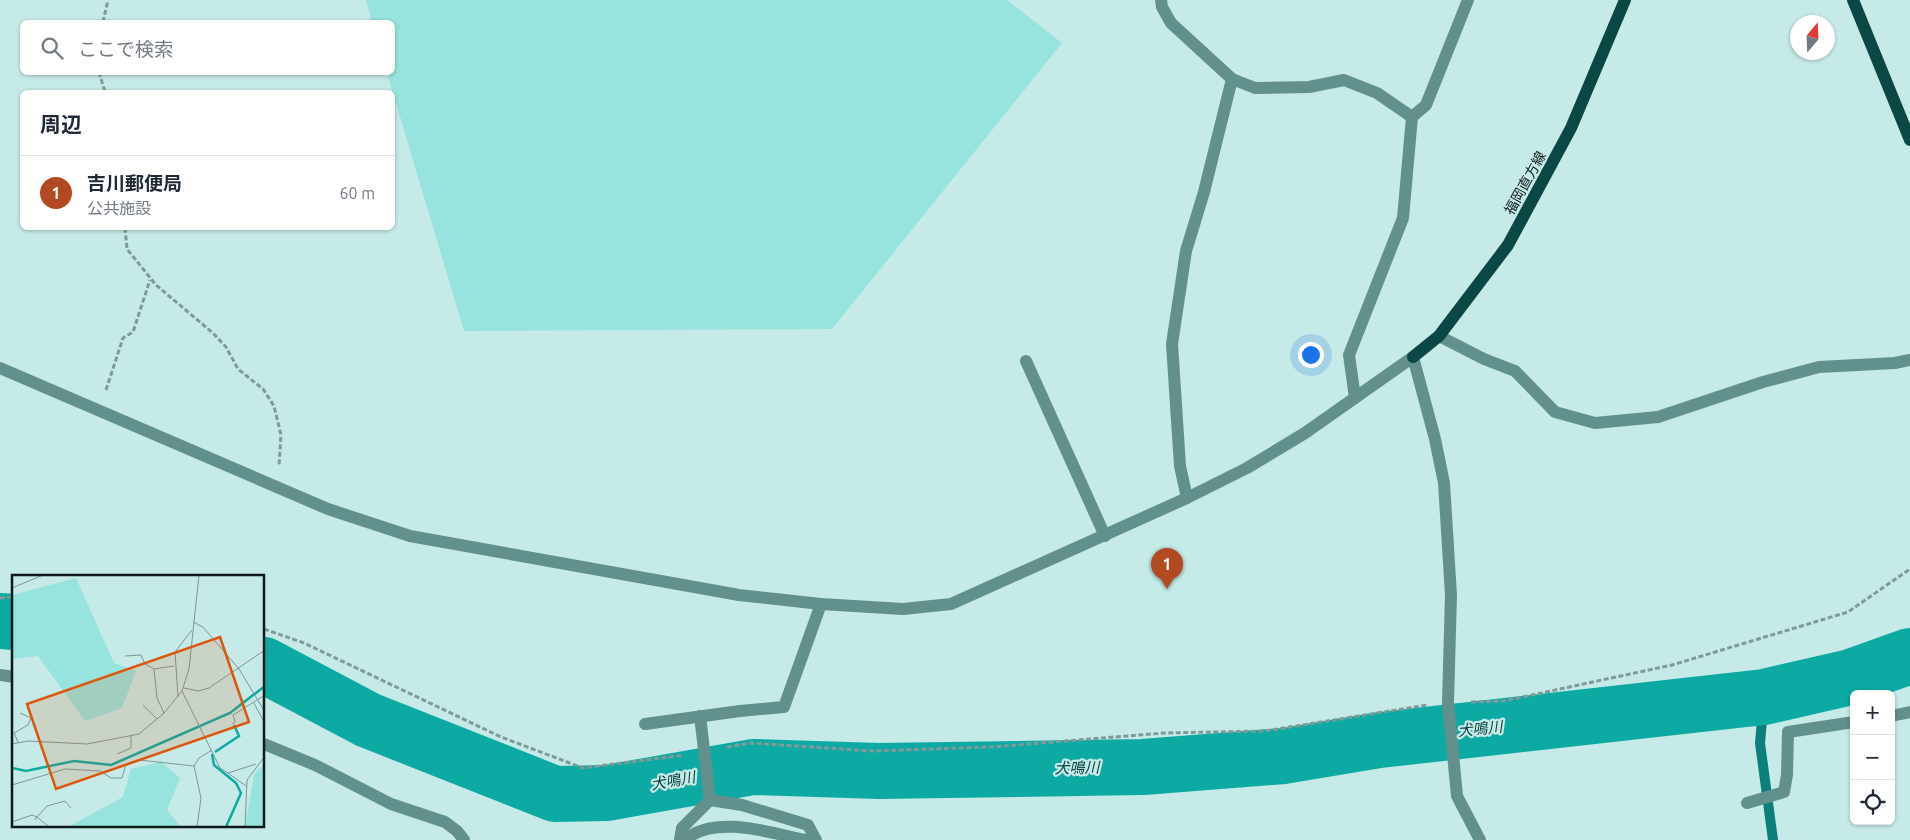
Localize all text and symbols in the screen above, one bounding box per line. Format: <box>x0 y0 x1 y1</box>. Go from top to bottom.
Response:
north arrow <box>1790 15 1835 60</box>
search box <box>20 20 395 75</box>
icon: search <box>38 34 66 62</box>
text: ここで検索 <box>78 38 173 60</box>
text: 周辺 <box>40 112 82 136</box>
street label: 福岡直方線 <box>1501 149 1549 217</box>
text: 吉川郵便局 <box>87 172 182 194</box>
text: 1 <box>51 184 61 202</box>
text: 60 m <box>339 184 375 202</box>
text: 公共施設 <box>87 199 151 217</box>
your location <box>1298 342 1324 368</box>
pin: 1 <box>1151 548 1183 589</box>
inset map <box>12 575 265 828</box>
map controls <box>1850 690 1895 825</box>
button: + <box>1850 690 1895 735</box>
water label: 犬鳴川 <box>1457 717 1505 739</box>
button: − <box>1850 735 1895 780</box>
water label: 犬鳴川 <box>1054 759 1102 776</box>
water label: 犬鳴川 <box>649 768 699 793</box>
button: locate <box>1850 780 1895 825</box>

